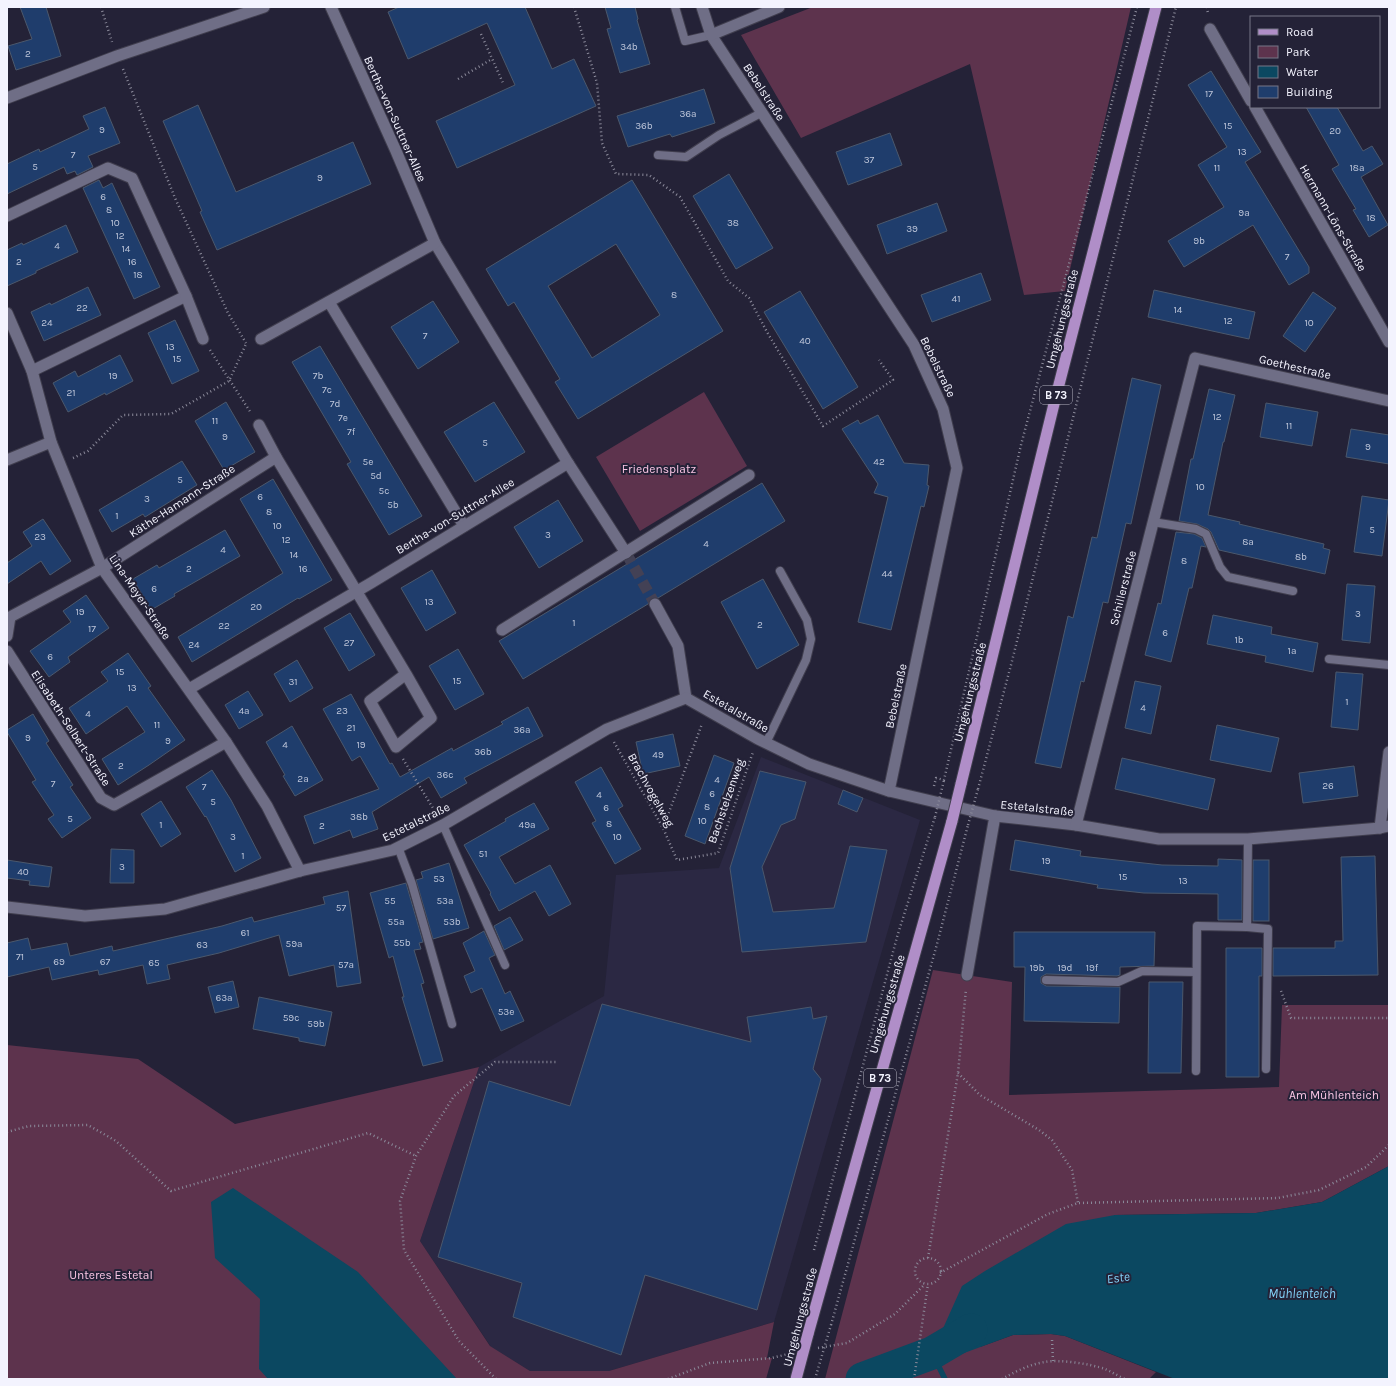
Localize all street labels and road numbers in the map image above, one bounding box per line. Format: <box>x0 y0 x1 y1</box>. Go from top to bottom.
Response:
street label: Bertha-von-Suttner-Allee <box>361 54 429 184</box>
street label: Bebelstraße <box>740 61 788 123</box>
street label: Hermann-Löns-Straße <box>1297 162 1369 274</box>
street label: Umgehungsstraße <box>1043 268 1081 370</box>
street label: Bebelstraße <box>917 334 959 400</box>
street label: Goethestraße <box>1258 352 1332 382</box>
road number: B 73 <box>1040 386 1072 404</box>
street label: Käthe-Hamann-Straße <box>126 462 238 540</box>
street label: Bertha-von-Suttner-Allee <box>393 475 517 557</box>
street label: Schillerstraße <box>1107 549 1139 627</box>
street label: Lina-Meyer-Straße <box>106 552 174 642</box>
street label: Umgehungsstraße <box>951 641 989 743</box>
street label: Bebelstraße <box>882 662 910 730</box>
street label: Elisabeth-Selbert-Straße <box>28 668 114 788</box>
street label: Estetalstraße <box>701 687 771 735</box>
street label: Brachvogelweg <box>625 751 677 830</box>
street label: Bachstelzenweg <box>705 757 747 845</box>
street label: Estetalstraße <box>1000 797 1074 819</box>
street label: Estetalstraße <box>380 800 452 844</box>
street label: Umgehungsstraße <box>866 953 908 1055</box>
road number: B 73 <box>864 1069 896 1087</box>
street label: Umgehungsstraße <box>780 1266 820 1368</box>

